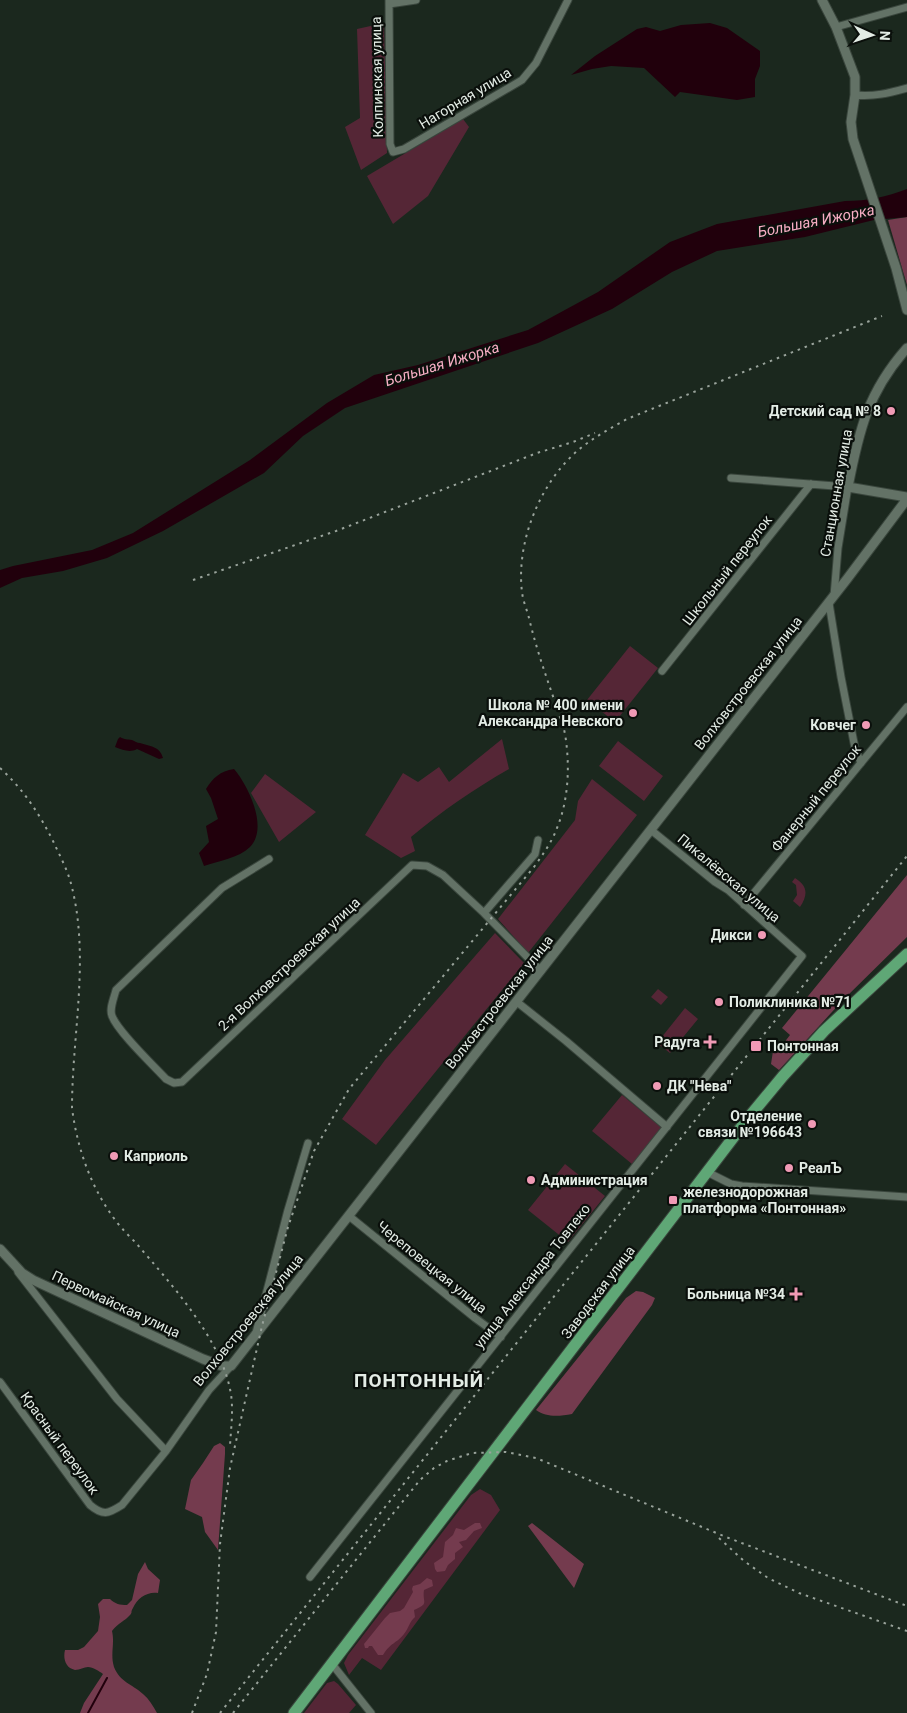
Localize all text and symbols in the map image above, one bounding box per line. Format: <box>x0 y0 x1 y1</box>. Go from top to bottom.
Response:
north arrow <box>847 10 897 60</box>
street label: Колпинская улица <box>368 16 386 138</box>
text: N <box>877 30 893 41</box>
street label: Нагорная улица <box>416 64 514 132</box>
water label: Большая Ижорка <box>756 201 876 241</box>
water label: Большая Ижорка <box>383 338 501 390</box>
place label: Детский сад № 8 <box>769 403 881 419</box>
marker: Детский сад № 8 <box>885 405 897 417</box>
street label: Станционная улица <box>817 428 855 558</box>
street label: Школьный переулок <box>679 511 775 628</box>
street label: Волховстроевская улица <box>691 613 805 753</box>
place label: Школа № 400 имени Александра Невского <box>478 697 623 729</box>
marker: Школа № 400 имени Александра Невского <box>627 707 639 719</box>
place label: Ковчег <box>810 717 856 733</box>
marker: Ковчег <box>860 719 872 731</box>
street label: Фанерный переулок <box>768 741 864 855</box>
street label: Пикалёвская улица <box>674 830 784 926</box>
street label: 2-я Волховстроевская улица <box>215 894 363 1034</box>
place label: Дикси <box>711 927 752 943</box>
marker: Дикси <box>756 929 768 941</box>
street label: Волховстроевская улица <box>442 932 556 1072</box>
place label: Поликлиника №71 <box>729 994 851 1010</box>
marker: Поликлиника №71 <box>713 996 725 1008</box>
place label: Радуга <box>654 1034 701 1050</box>
marker: Радуга <box>704 1036 716 1048</box>
place label: Понтонная <box>767 1038 839 1054</box>
marker: Понтонная <box>749 1039 763 1053</box>
place label: ДК "Нева" <box>667 1078 732 1094</box>
marker: ДК "Нева" <box>651 1080 663 1092</box>
place label: Отделение связи №196643 <box>698 1108 802 1140</box>
marker: Отделение связи №196643 <box>806 1118 818 1130</box>
place label: Каприоль <box>124 1148 188 1164</box>
marker: Каприоль <box>108 1150 120 1162</box>
place label: РеалЪ <box>799 1160 842 1176</box>
marker: РеалЪ <box>783 1162 795 1174</box>
place label: Администрация <box>541 1172 648 1188</box>
marker: Администрация <box>525 1174 537 1186</box>
place label: железнодорожная платформа «Понтонная» <box>683 1184 846 1216</box>
marker: железнодорожная платформа «Понтонная» <box>667 1194 679 1206</box>
street label: улица Александра Товпеко <box>471 1201 593 1351</box>
street label: Череповецкая улица <box>374 1218 490 1316</box>
street label: Заводская улица <box>558 1242 638 1342</box>
street label: Волховстроевская улица <box>190 1251 306 1389</box>
street label: Первомайская улица <box>49 1267 183 1341</box>
place label: Больница №34 <box>687 1286 785 1302</box>
marker: Больница №34 <box>789 1287 803 1301</box>
district label: ПОНТОННЫЙ <box>354 1369 484 1392</box>
street label: Красный переулок <box>17 1389 103 1498</box>

